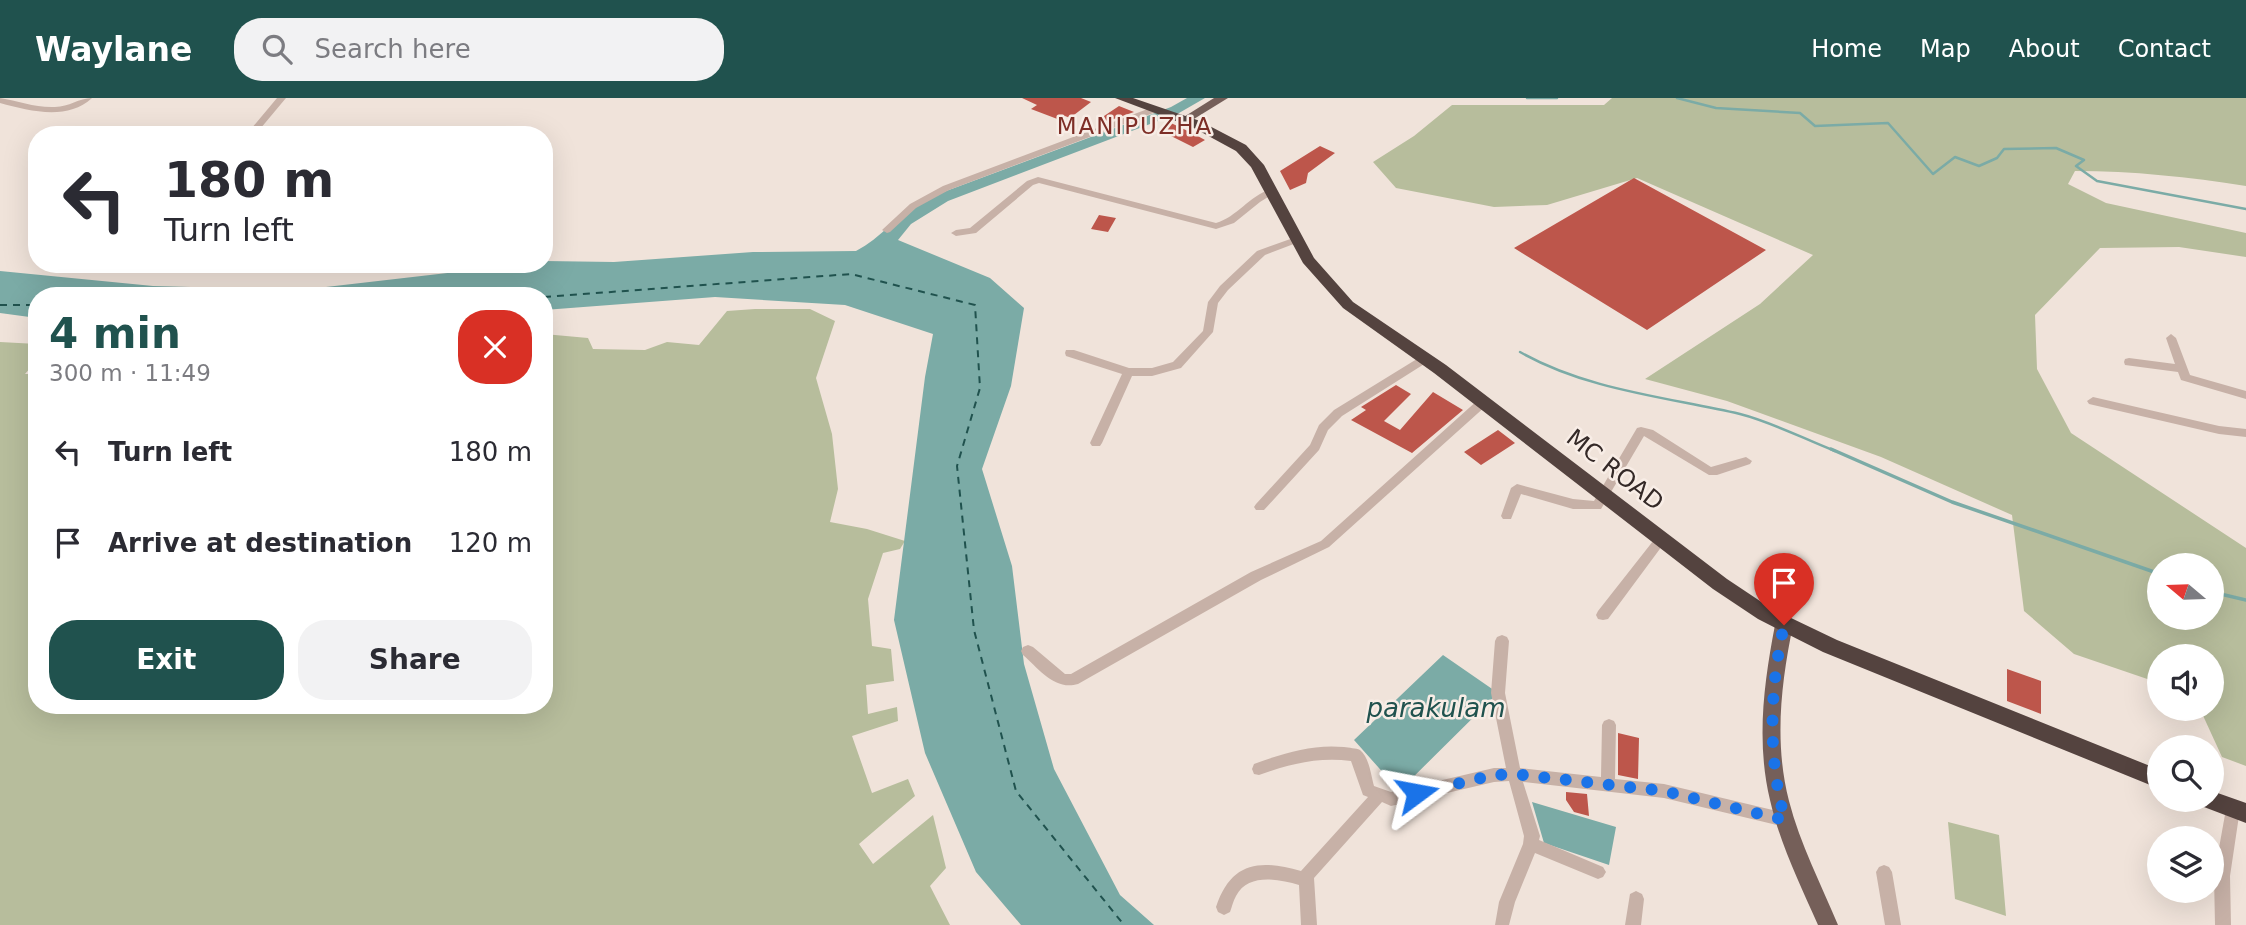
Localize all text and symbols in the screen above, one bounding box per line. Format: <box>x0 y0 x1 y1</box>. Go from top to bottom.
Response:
search box <box>234 18 724 81</box>
text: Waylane <box>35 30 192 69</box>
icon: search <box>258 30 296 68</box>
text: Search here <box>314 34 471 64</box>
text: Home <box>1811 35 1882 63</box>
text: Map <box>1920 35 1971 63</box>
text: About <box>2009 35 2080 63</box>
text: Contact <box>2118 35 2211 63</box>
district label: MANIPUZHA <box>1057 113 1213 139</box>
text: 180 m <box>164 152 334 209</box>
icon: left <box>49 154 140 245</box>
text: Turn left <box>164 211 294 249</box>
text: 4 min <box>49 309 181 358</box>
button: close <box>458 310 532 384</box>
text: 300 m · 11:49 <box>49 360 211 386</box>
street label: MC ROAD <box>1561 424 1669 516</box>
icon: left <box>49 433 87 471</box>
text: Turn left <box>108 437 232 467</box>
text: 180 m <box>449 437 532 467</box>
icon: arrive <box>49 524 87 562</box>
text: Arrive at destination <box>108 528 412 558</box>
text: 120 m <box>449 528 532 558</box>
pin <box>1754 553 1814 625</box>
north arrow <box>2147 553 2224 630</box>
map controls <box>2147 553 2224 903</box>
icon: arrive <box>1765 564 1803 602</box>
button: Exit <box>49 620 284 700</box>
button: Share <box>298 620 532 700</box>
button: sound <box>2147 644 2224 721</box>
water label: parakulam <box>1365 693 1506 723</box>
button: search <box>2147 735 2224 812</box>
position arrow <box>1380 756 1454 830</box>
button: layers <box>2147 826 2224 903</box>

